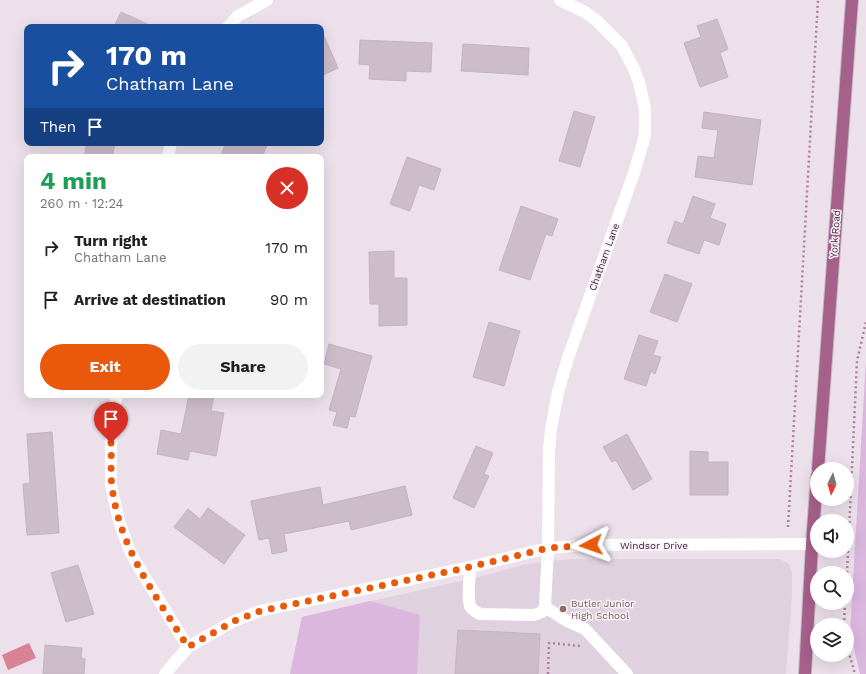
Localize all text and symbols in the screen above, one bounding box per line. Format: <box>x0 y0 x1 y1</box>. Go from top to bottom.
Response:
text: 170 m <box>106 39 187 72</box>
icon: right <box>40 40 92 92</box>
text: Chatham Lane <box>106 73 234 94</box>
icon: arrive <box>84 116 106 138</box>
text: Then <box>40 118 76 136</box>
text: 4 min <box>40 167 107 195</box>
button: close <box>266 167 308 209</box>
text: 260 m · 12:24 <box>40 196 124 211</box>
street label: York Road <box>828 209 842 259</box>
street label: Chatham Lane <box>587 222 621 292</box>
text: Turn right <box>74 232 147 250</box>
icon: right <box>40 237 62 259</box>
text: 170 m <box>265 239 308 257</box>
text: Chatham Lane <box>74 250 166 265</box>
icon: arrive <box>40 289 62 311</box>
text: Arrive at destination <box>74 291 226 309</box>
text: 90 m <box>270 291 308 309</box>
button: Exit <box>40 344 170 390</box>
button: Share <box>178 344 308 390</box>
pin <box>94 402 128 443</box>
icon: arrive <box>100 408 122 430</box>
north arrow <box>810 462 854 506</box>
map controls <box>810 462 854 662</box>
button: sound <box>810 514 854 558</box>
position arrow <box>570 524 612 566</box>
street label: Windsor Drive <box>620 540 688 551</box>
button: search <box>810 566 854 610</box>
place label: Butler Junior High School <box>571 598 634 621</box>
marker: Butler Junior High School <box>558 604 568 614</box>
button: layers <box>810 618 854 662</box>

